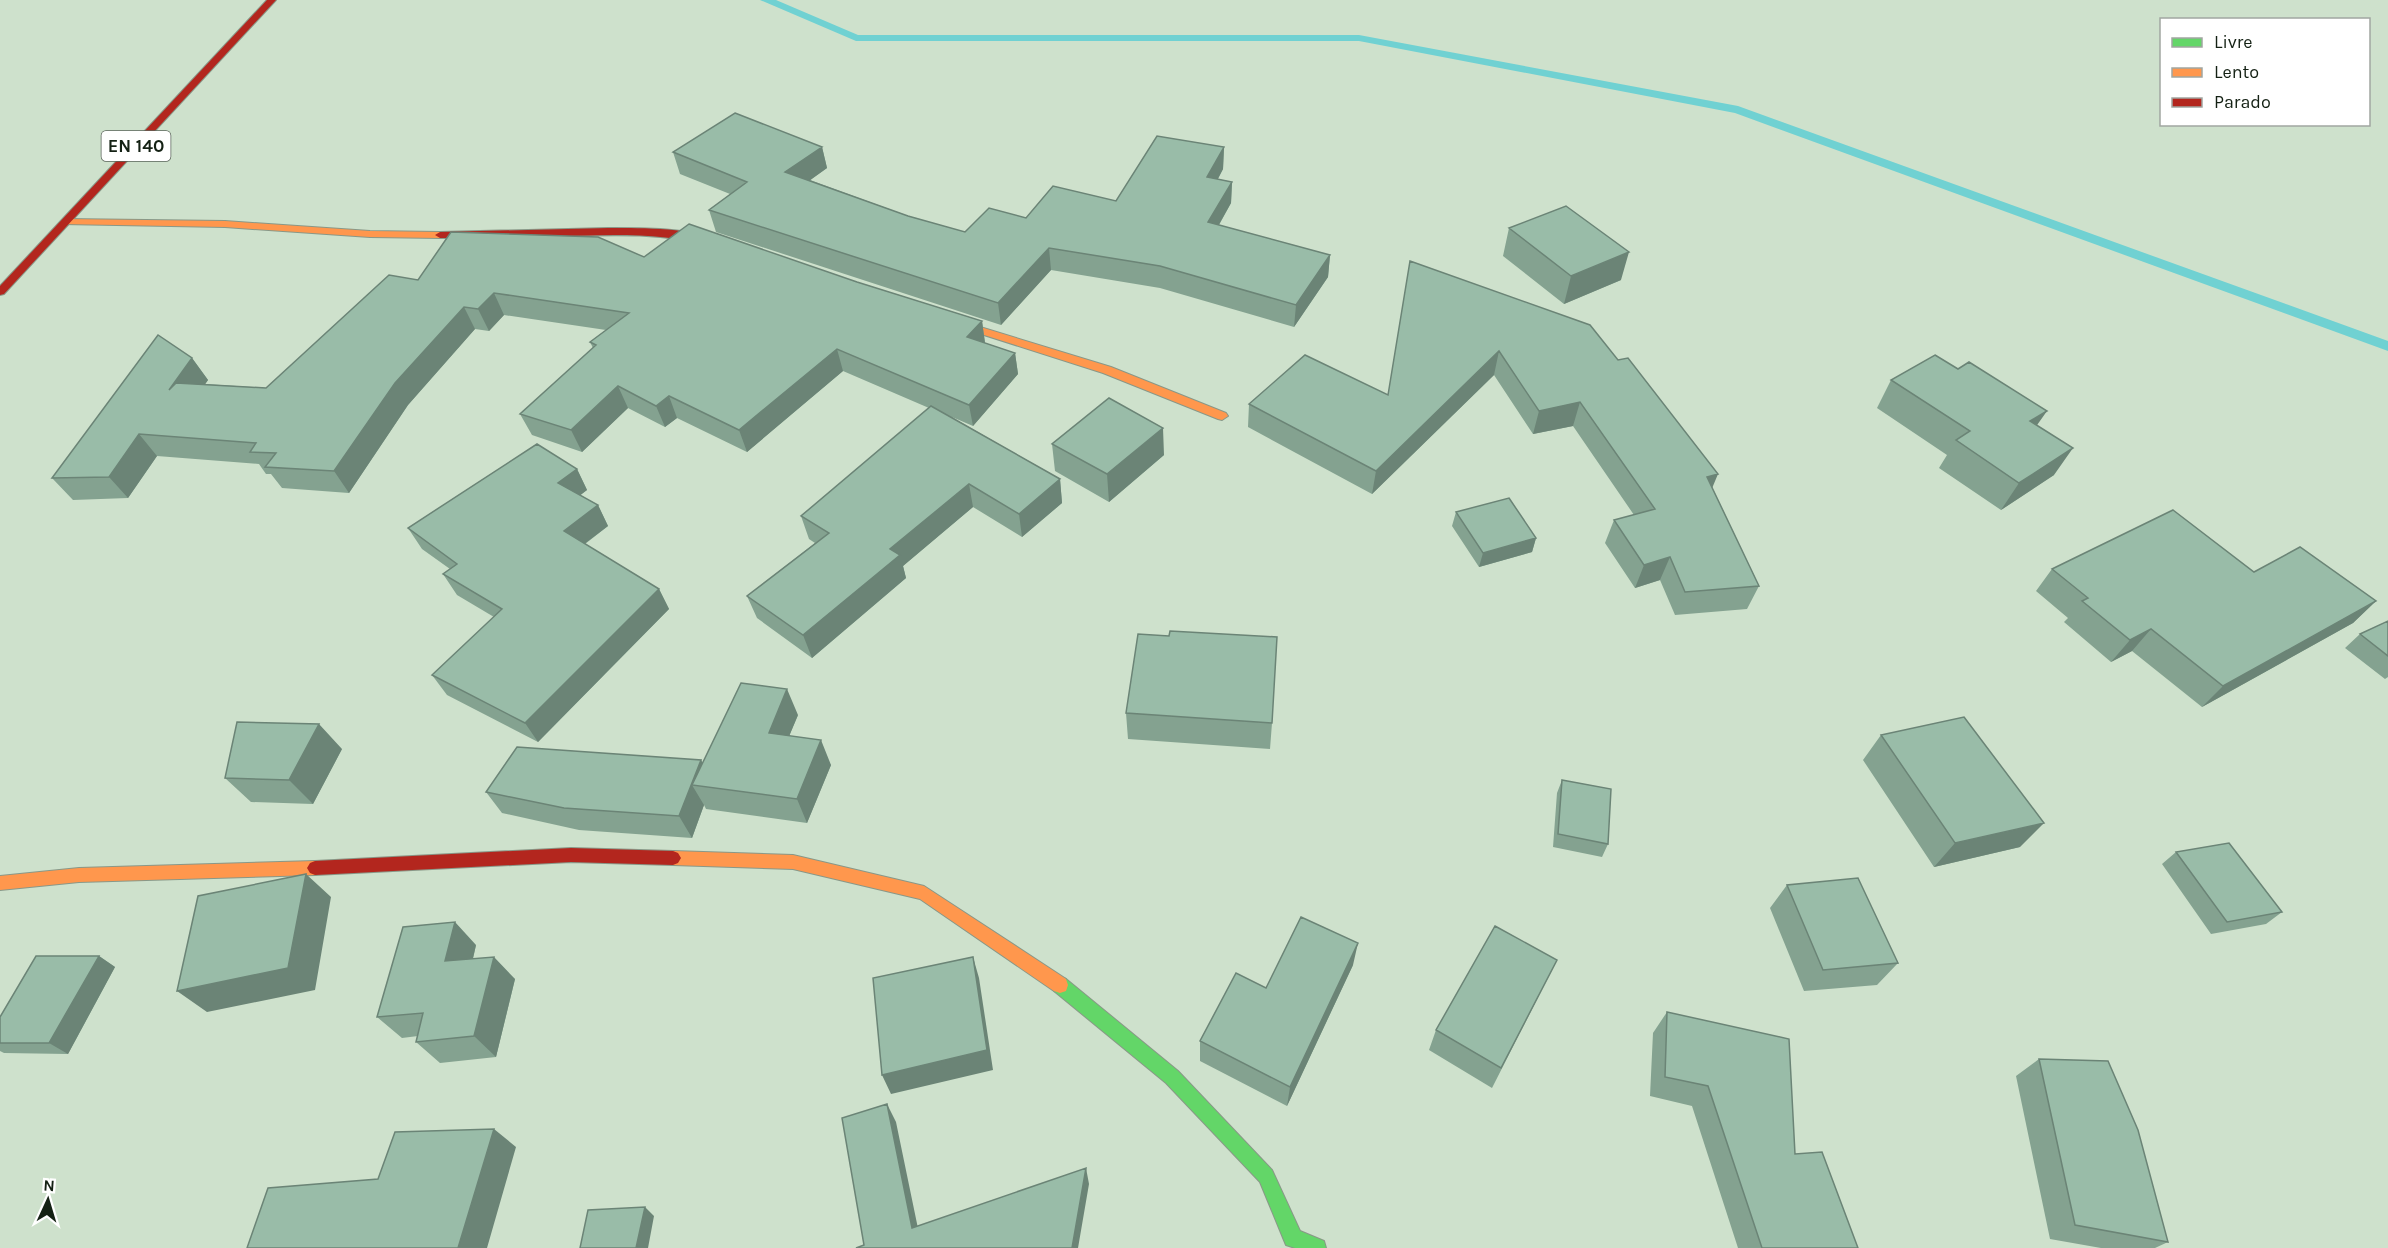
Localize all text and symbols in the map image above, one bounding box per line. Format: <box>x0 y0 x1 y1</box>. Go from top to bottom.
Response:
legend <box>2160 18 2370 126</box>
text: Livre <box>2214 31 2253 53</box>
text: Lento <box>2214 61 2259 83</box>
text: Parado <box>2214 91 2271 113</box>
road number: EN 140 <box>102 131 170 161</box>
north arrow <box>18 1170 78 1230</box>
text: N <box>43 1176 55 1195</box>

